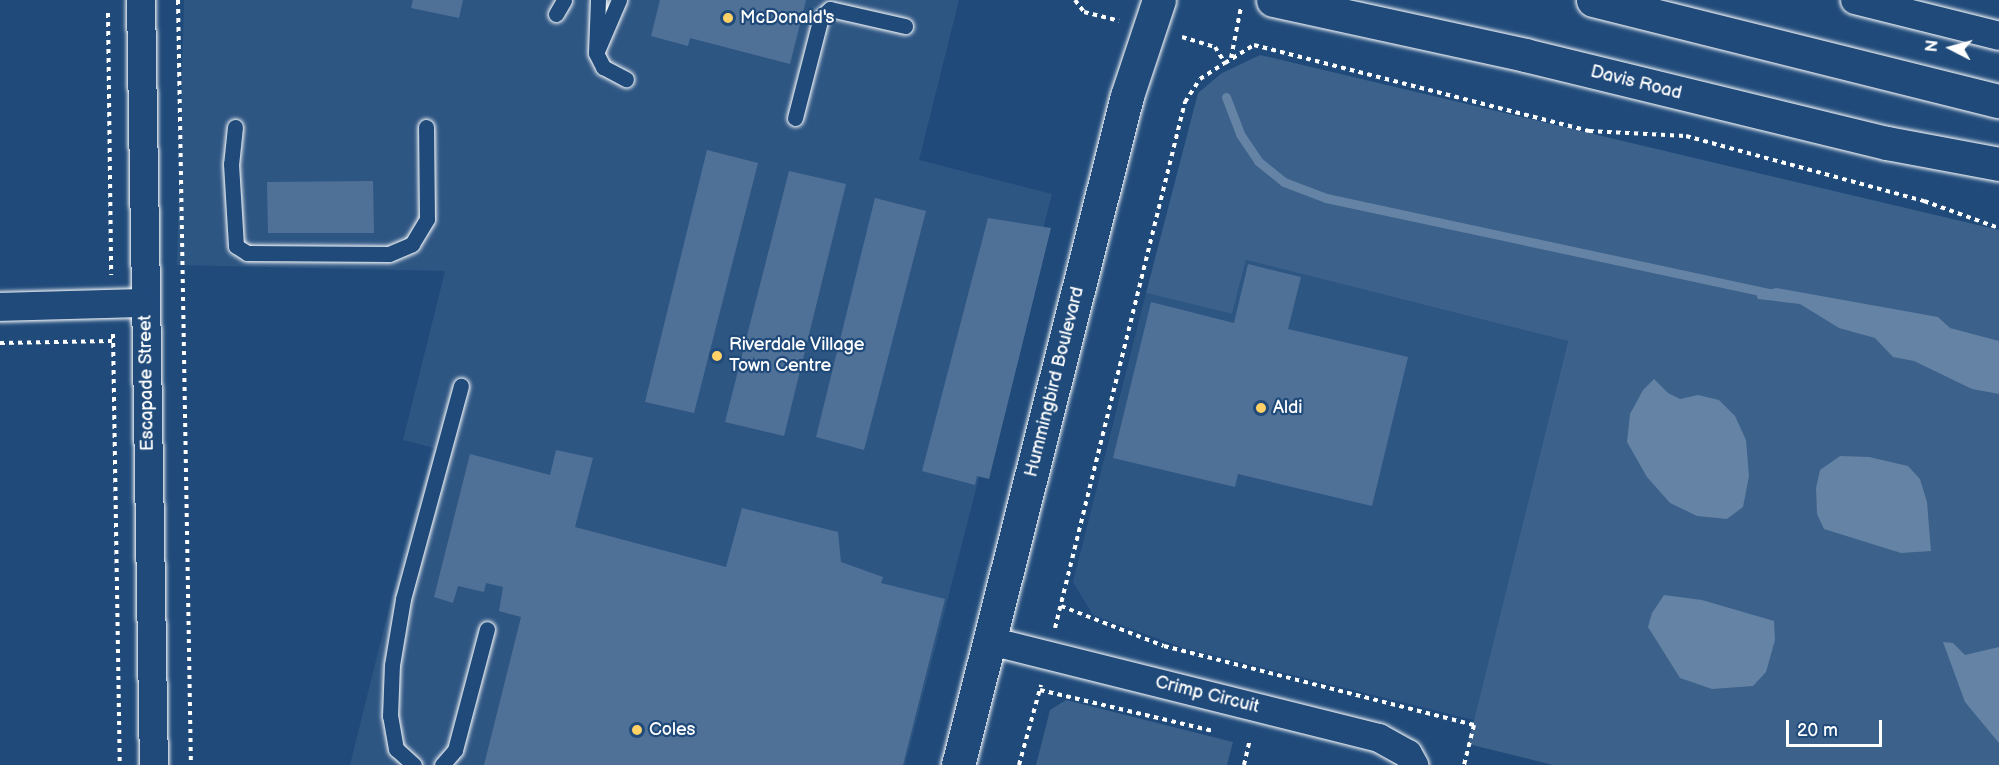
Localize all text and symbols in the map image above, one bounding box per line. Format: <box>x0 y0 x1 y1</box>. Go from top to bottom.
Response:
place label: McDonald's <box>740 7 834 29</box>
marker: McDonald's <box>721 11 735 25</box>
north arrow <box>1921 18 1981 78</box>
text: N <box>1923 39 1943 53</box>
street label: Davis Road <box>1588 61 1684 105</box>
street label: Hummingbird Boulevard <box>1021 285 1089 479</box>
street label: Escapade Street <box>135 315 159 451</box>
place label: Riverdale Village Town Centre <box>729 335 865 378</box>
marker: Riverdale Village Town Centre <box>710 349 724 363</box>
place label: Aldi <box>1273 397 1302 419</box>
marker: Aldi <box>1254 401 1268 415</box>
street label: Crimp Circuit <box>1153 672 1261 718</box>
scale bar <box>1789 708 1885 746</box>
place label: Coles <box>649 719 695 741</box>
text: 20 m <box>1797 720 1838 741</box>
marker: Coles <box>630 723 644 737</box>

